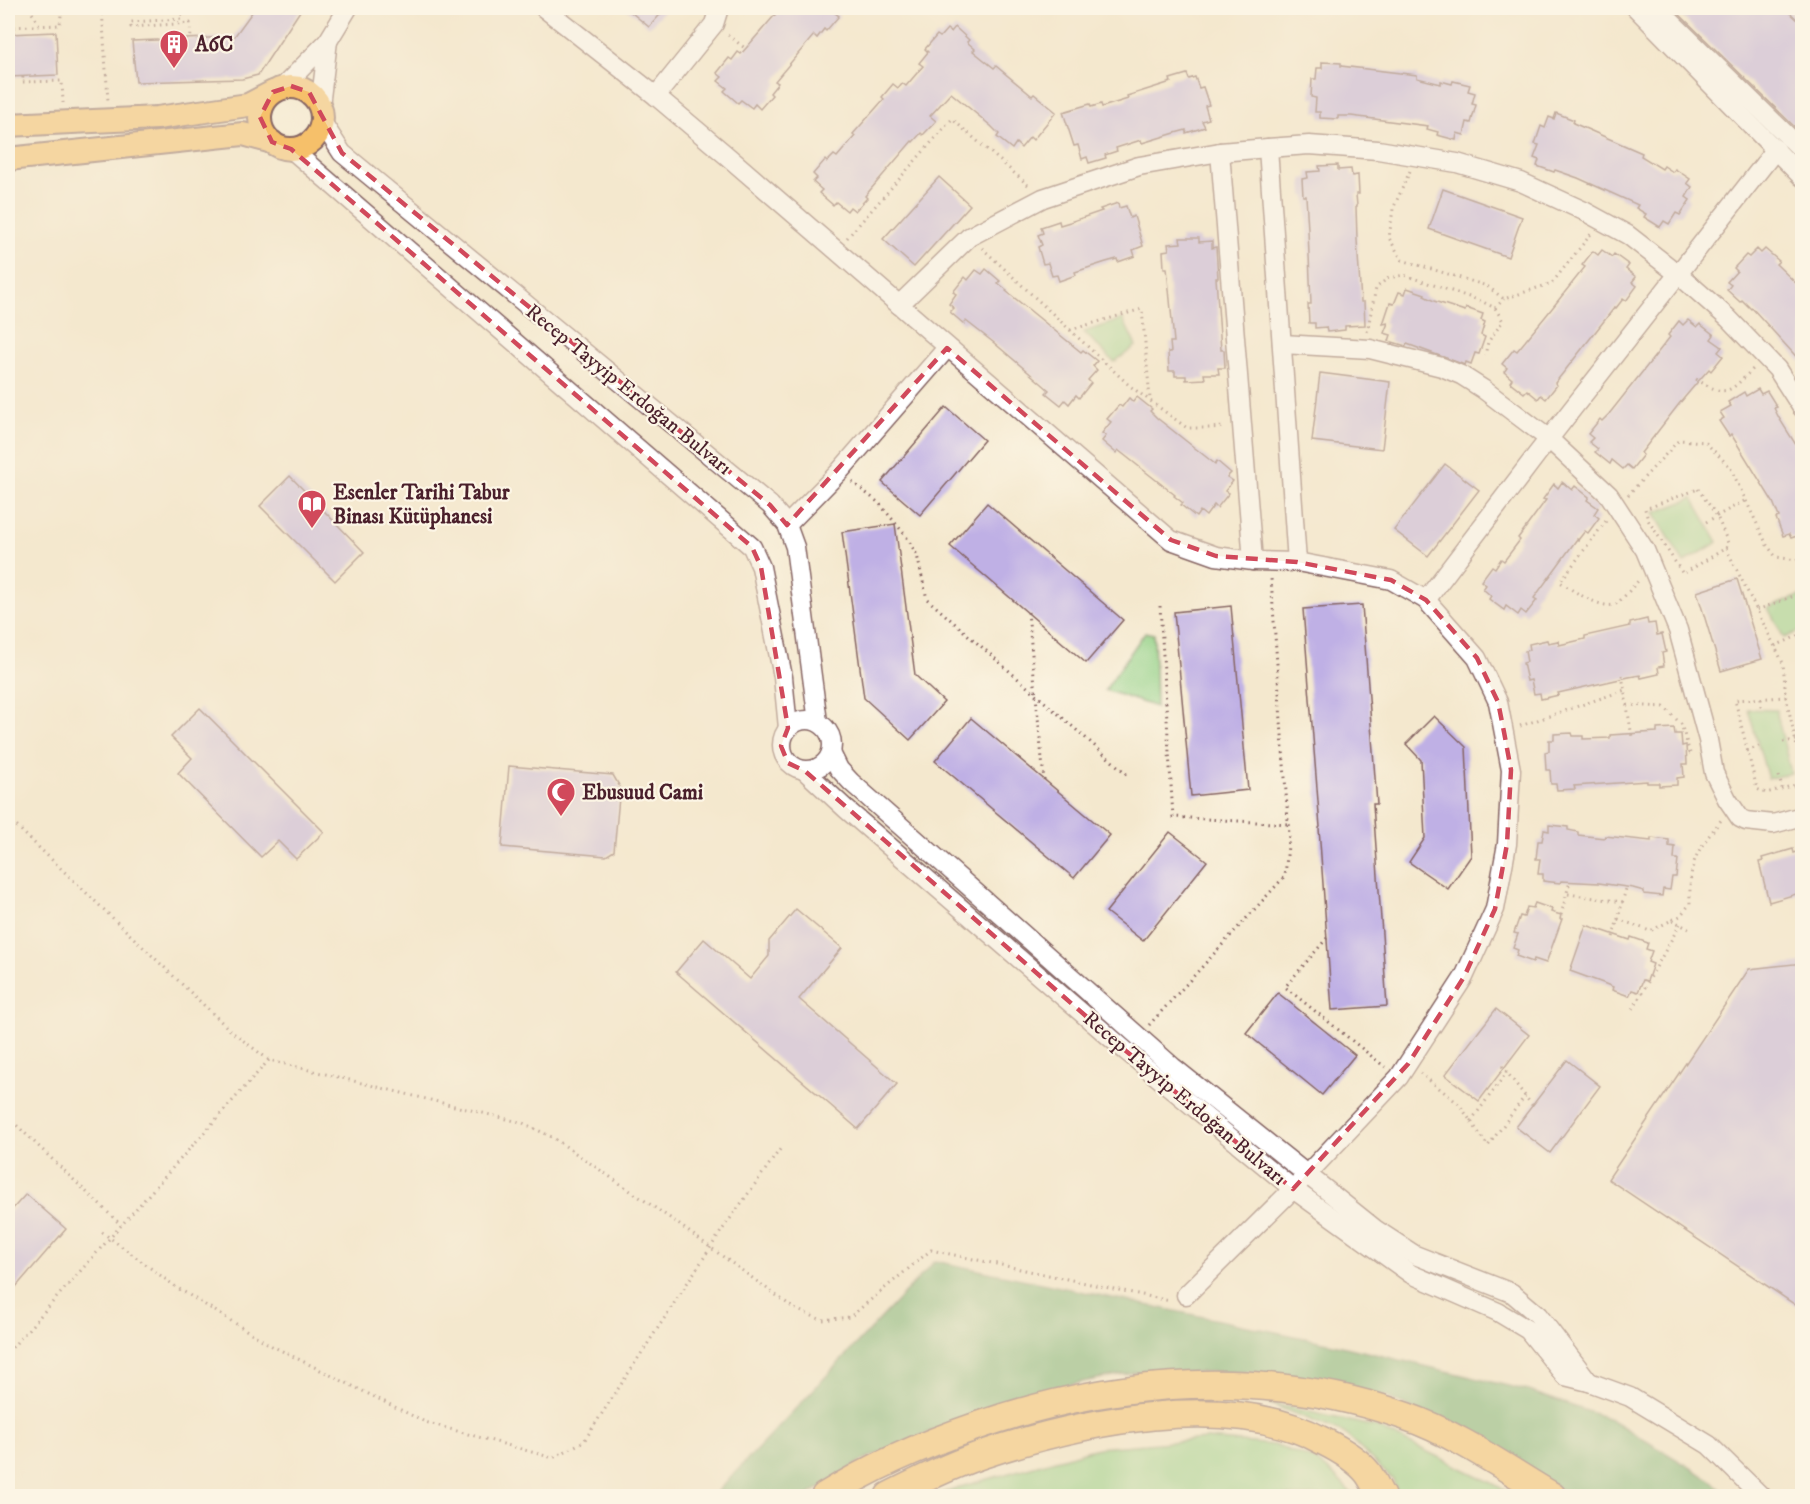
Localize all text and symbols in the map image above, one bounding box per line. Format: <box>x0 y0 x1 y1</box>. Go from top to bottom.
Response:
building icon: A6C <box>158 28 190 70</box>
place label: A6C <box>194 32 233 58</box>
street label: Recep Tayyip Erdoğan Bulvarı <box>520 299 737 481</box>
place label: Esenler Tarihi Tabur Binası Kütüphanesi <box>333 480 511 530</box>
library icon: Esenler Tarihi Tabur Binası Kütüphanesi <box>296 488 328 530</box>
mosque icon: Ebusuud Cami <box>545 776 577 818</box>
place label: Ebusuud Cami <box>582 780 704 806</box>
street label: Recep Tayyip Erdoğan Bulvarı <box>1077 1006 1291 1191</box>

